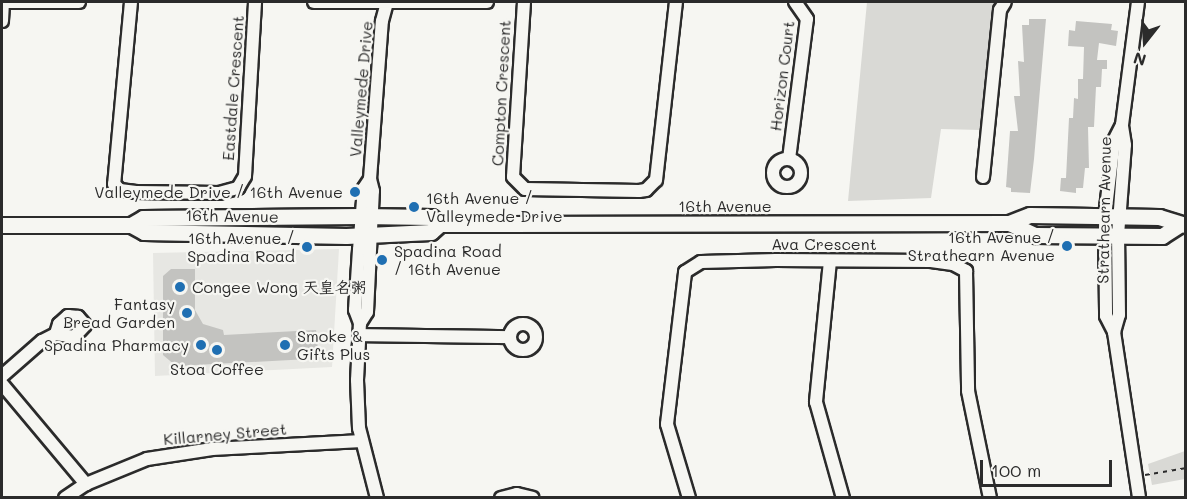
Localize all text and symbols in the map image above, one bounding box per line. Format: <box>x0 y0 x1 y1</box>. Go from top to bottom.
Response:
north arrow <box>1115 12 1175 72</box>
street label: Eastdale Crescent <box>218 15 248 161</box>
street label: Compton Crescent <box>488 19 514 167</box>
street label: Valleymede Drive <box>345 20 377 158</box>
street label: Horizon Court <box>766 20 798 132</box>
text: N <box>1131 48 1148 72</box>
street label: Strathearn Avenue <box>1093 136 1115 284</box>
place label: Valleymede Drive / 16th Avenue <box>94 182 343 202</box>
marker: Valleymede Drive / 16th Avenue <box>348 185 362 199</box>
place label: 16th Avenue / Valleymede Drive <box>426 188 563 226</box>
street label: 16th Avenue <box>678 196 772 216</box>
marker: 16th Avenue / Valleymede Drive <box>407 200 421 214</box>
street label: 16th Avenue <box>185 206 279 226</box>
place label: 16th Avenue / Strathearn Avenue <box>908 227 1055 265</box>
place label: 16th Avenue / Spadina Road <box>187 228 295 266</box>
street label: Ava Crescent <box>771 234 877 254</box>
marker: 16th Avenue / Strathearn Avenue <box>1060 239 1074 253</box>
marker: 16th Avenue / Spadina Road <box>300 240 314 254</box>
place label: Spadina Road / 16th Avenue <box>394 241 502 279</box>
marker: Spadina Road / 16th Avenue <box>375 253 389 267</box>
place label: Congee Wong 天皇名粥 <box>192 277 367 297</box>
marker: Congee Wong 天皇名粥 <box>173 280 187 294</box>
place label: Fantasy Bread Garden <box>63 294 175 332</box>
marker: Fantasy Bread Garden <box>180 306 194 320</box>
place label: Smoke & Gifts Plus <box>297 326 370 364</box>
place label: Spadina Pharmacy <box>44 335 189 355</box>
marker: Spadina Pharmacy <box>194 338 208 352</box>
marker: Smoke & Gifts Plus <box>278 338 292 352</box>
marker: Stoa Coffee <box>210 343 224 357</box>
place label: Stoa Coffee <box>170 359 264 379</box>
street label: Killarney Street <box>162 419 288 449</box>
scale bar <box>983 448 1115 486</box>
text: 100 m <box>991 458 1041 482</box>

